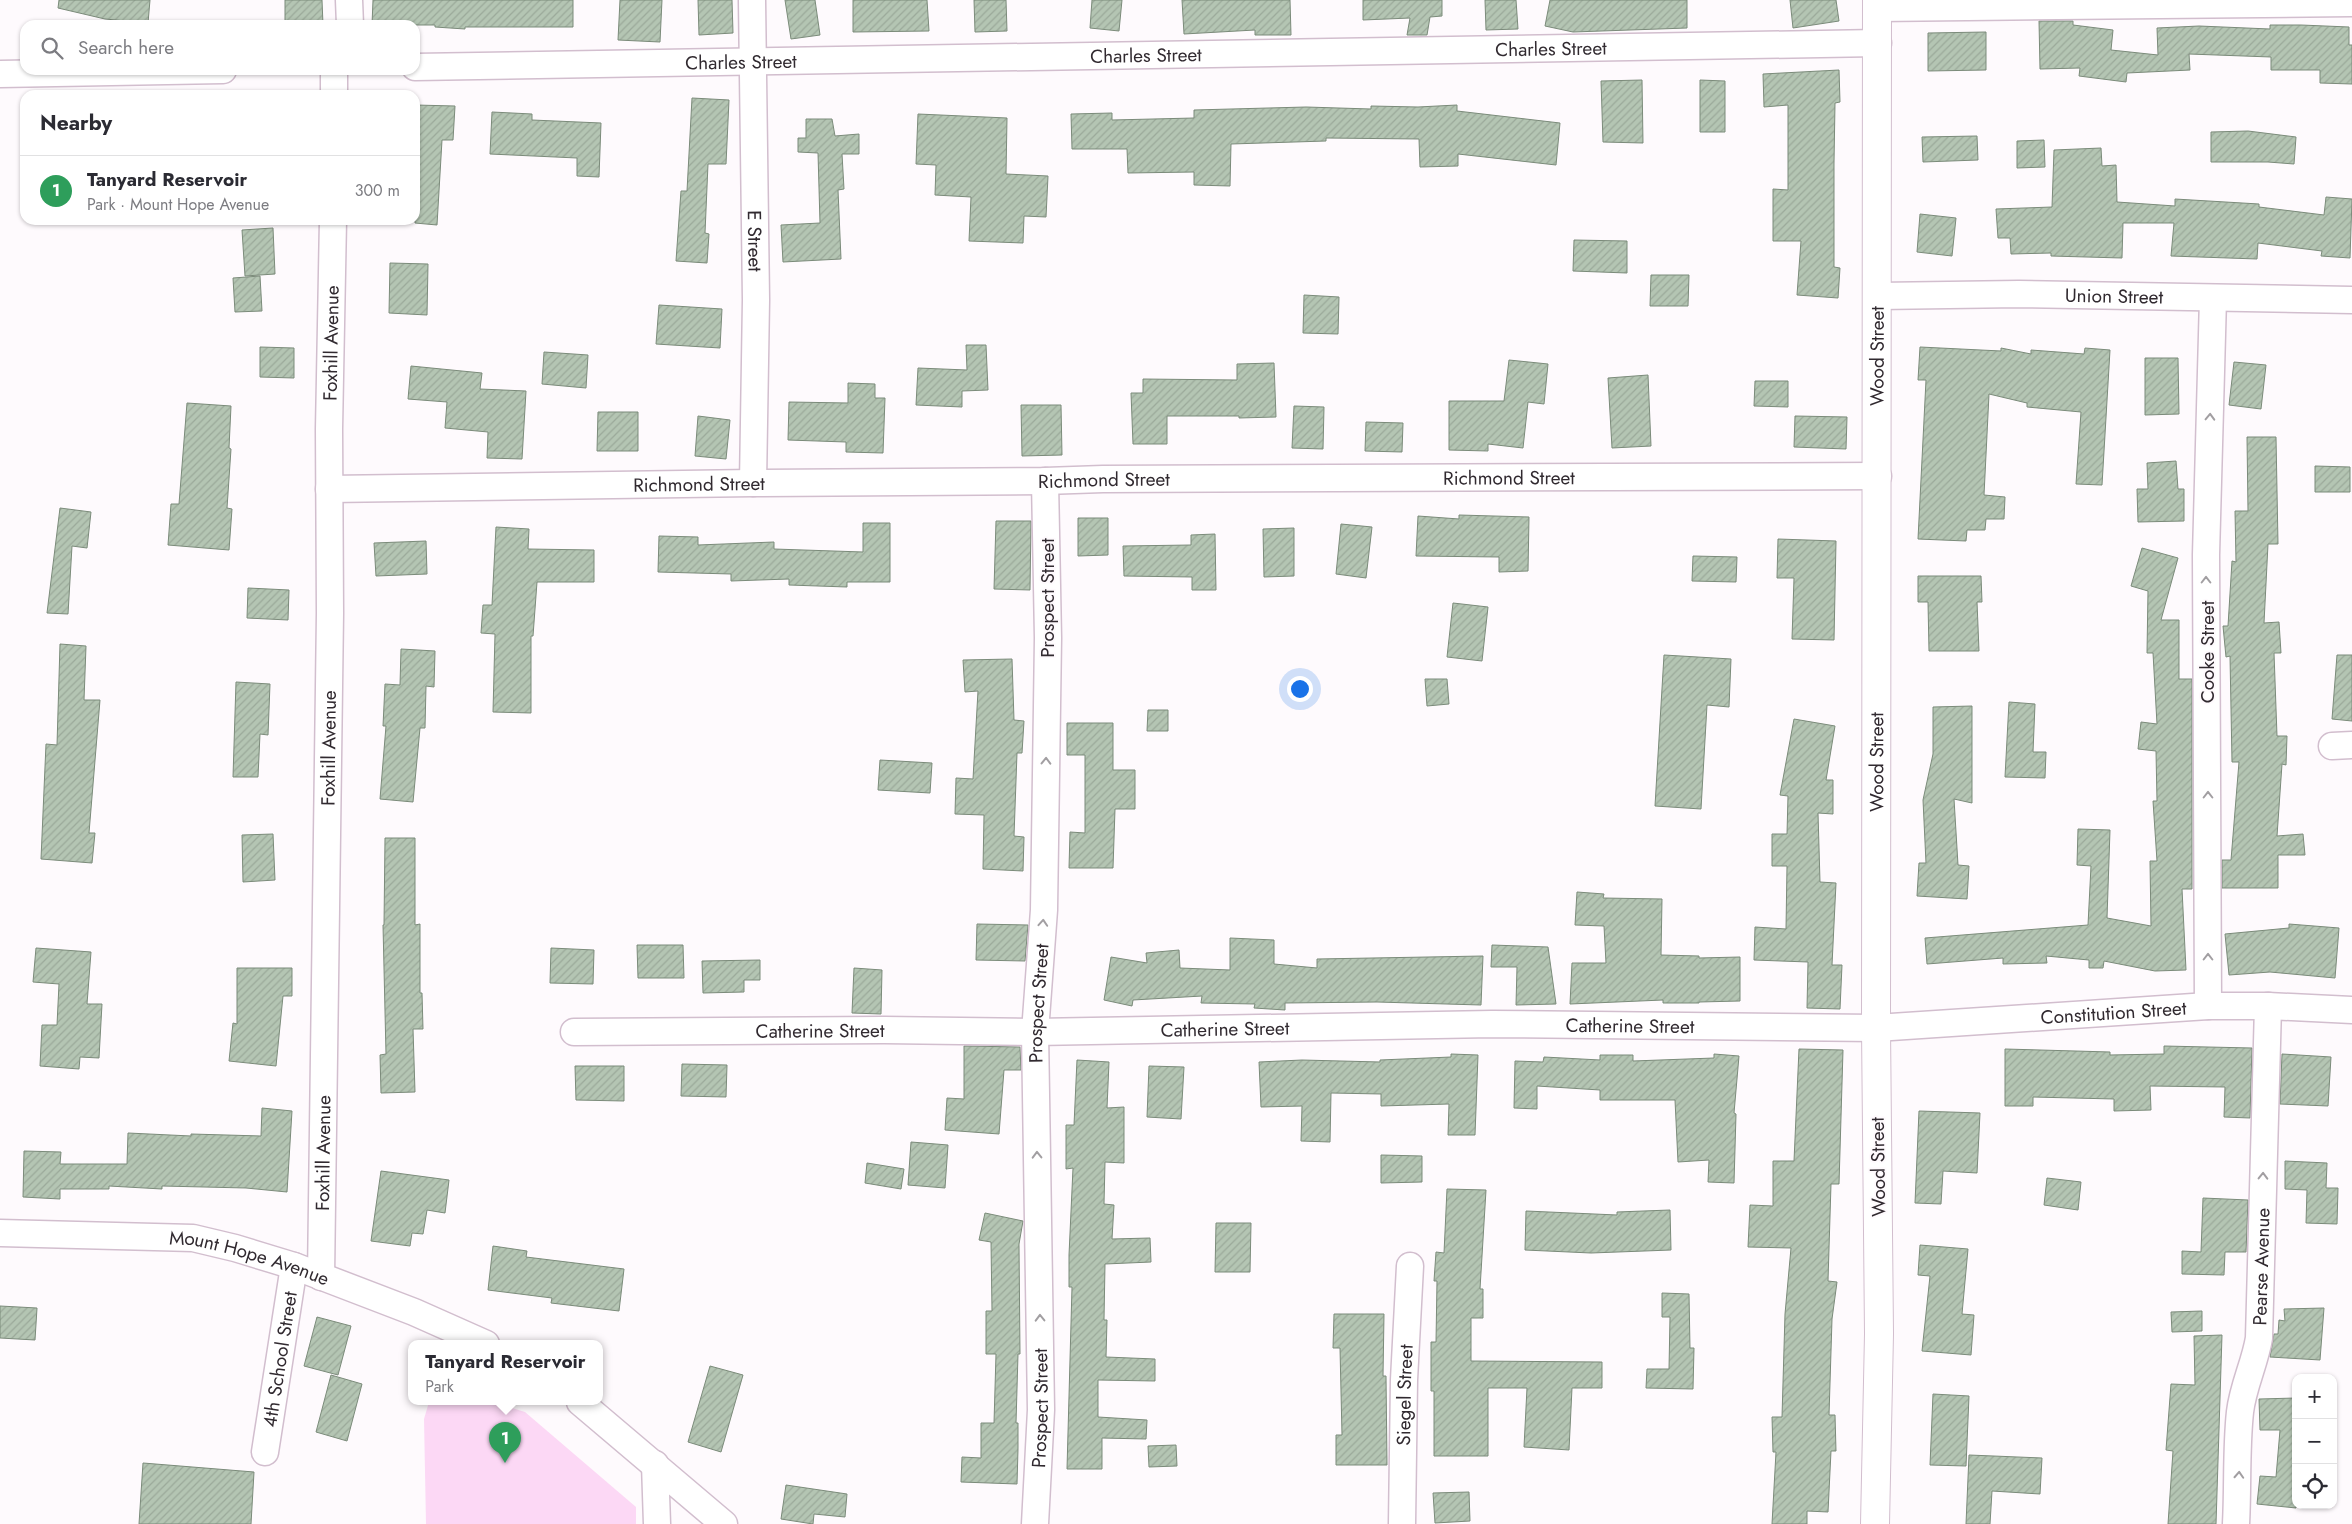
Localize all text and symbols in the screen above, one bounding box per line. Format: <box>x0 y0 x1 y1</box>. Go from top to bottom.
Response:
search box <box>20 20 420 75</box>
icon: search <box>38 34 66 62</box>
text: Search here <box>78 34 174 61</box>
street label: Charles Street <box>1495 34 1607 63</box>
street label: Charles Street <box>1090 41 1202 69</box>
street label: Charles Street <box>685 47 797 76</box>
text: Nearby <box>40 108 112 138</box>
text: Tanyard Reservoir <box>87 166 247 193</box>
text: 1 <box>52 179 60 202</box>
text: 300 m <box>355 179 400 202</box>
text: Park · Mount Hope Avenue <box>87 193 269 216</box>
street label: E Street <box>741 210 769 272</box>
street label: Union Street <box>2065 281 2164 310</box>
street label: Foxhill Avenue <box>316 285 345 401</box>
street label: Wood Street <box>1863 306 1890 406</box>
one-way arrow <box>2205 413 2215 420</box>
street label: Richmond Street <box>1443 464 1575 491</box>
street label: Richmond Street <box>1038 465 1170 495</box>
street label: Richmond Street <box>633 469 765 498</box>
street label: Prospect Street <box>1034 538 1061 658</box>
one-way arrow <box>2201 575 2212 583</box>
street label: Cooke Street <box>2194 600 2221 703</box>
your location <box>1287 676 1313 702</box>
street label: Foxhill Avenue <box>314 690 342 806</box>
street label: Wood Street <box>1863 712 1890 812</box>
one-way arrow <box>1041 757 1051 764</box>
one-way arrow <box>2203 790 2213 798</box>
one-way arrow <box>1037 919 1048 927</box>
street label: Prospect Street <box>1021 942 1055 1063</box>
one-way arrow <box>2203 953 2213 960</box>
street label: Constitution Street <box>2040 994 2188 1031</box>
street label: Catherine Street <box>1565 1011 1695 1040</box>
street label: Catherine Street <box>1160 1014 1290 1043</box>
street label: Catherine Street <box>755 1016 885 1044</box>
street label: Foxhill Avenue <box>308 1095 337 1211</box>
street label: Wood Street <box>1864 1116 1892 1217</box>
one-way arrow <box>1032 1151 1042 1159</box>
one-way arrow <box>2258 1171 2268 1179</box>
street label: Pearse Avenue <box>2246 1207 2276 1326</box>
street label: Mount Hope Avenue <box>169 1224 333 1292</box>
street label: 4th School Street <box>256 1289 303 1429</box>
one-way arrow <box>1035 1314 1045 1322</box>
popup <box>408 1340 603 1405</box>
street label: Siegel Street <box>1390 1343 1419 1446</box>
text: Tanyard Reservoir <box>425 1348 586 1375</box>
street label: Prospect Street <box>1024 1348 1055 1469</box>
map controls <box>2292 1374 2337 1509</box>
button: + <box>2292 1374 2337 1419</box>
text: Park <box>425 1375 454 1398</box>
button: − <box>2292 1419 2337 1464</box>
pin: 1 <box>489 1422 521 1463</box>
button: locate <box>2292 1464 2337 1509</box>
one-way arrow <box>2233 1471 2244 1479</box>

